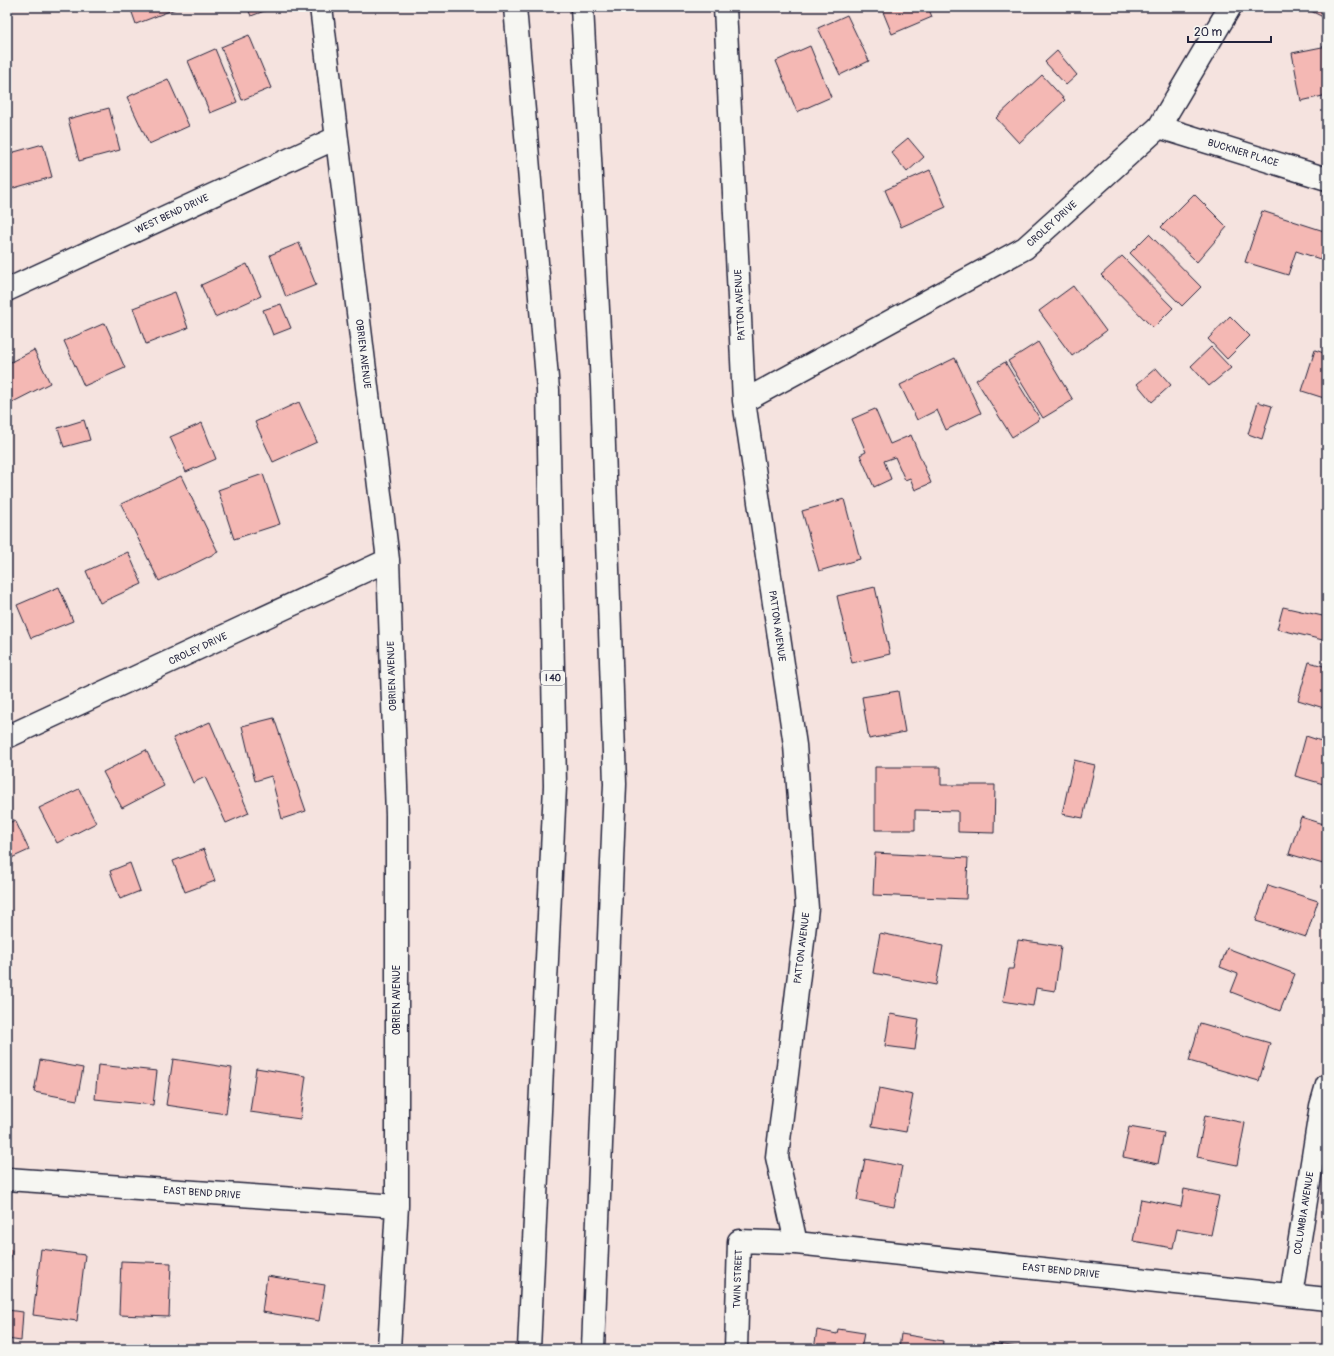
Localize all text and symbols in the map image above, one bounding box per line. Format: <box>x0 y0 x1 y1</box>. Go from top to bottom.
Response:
scale bar <box>1188 18 1271 44</box>
text: 20 m <box>1194 25 1223 40</box>
street label: BUCKNER PLACE <box>1206 137 1280 169</box>
street label: WEST BEND DRIVE <box>133 192 211 236</box>
street label: CROLEY DRIVE <box>1025 198 1079 250</box>
street label: PATTON AVENUE <box>732 269 748 341</box>
street label: OBRIEN AVENUE <box>353 318 373 390</box>
street label: PATTON AVENUE <box>766 590 788 662</box>
street label: CROLEY DRIVE <box>167 630 229 668</box>
street label: OBRIEN AVENUE <box>385 641 399 711</box>
road number: I 40 <box>541 671 565 685</box>
street label: PATTON AVENUE <box>792 912 812 984</box>
street label: OBRIEN AVENUE <box>391 965 403 1035</box>
street label: COLUMBIA AVENUE <box>1292 1171 1316 1255</box>
street label: EAST BEND DRIVE <box>163 1184 241 1202</box>
street label: TWIN STREET <box>731 1249 745 1309</box>
street label: EAST BEND DRIVE <box>1022 1261 1100 1281</box>

